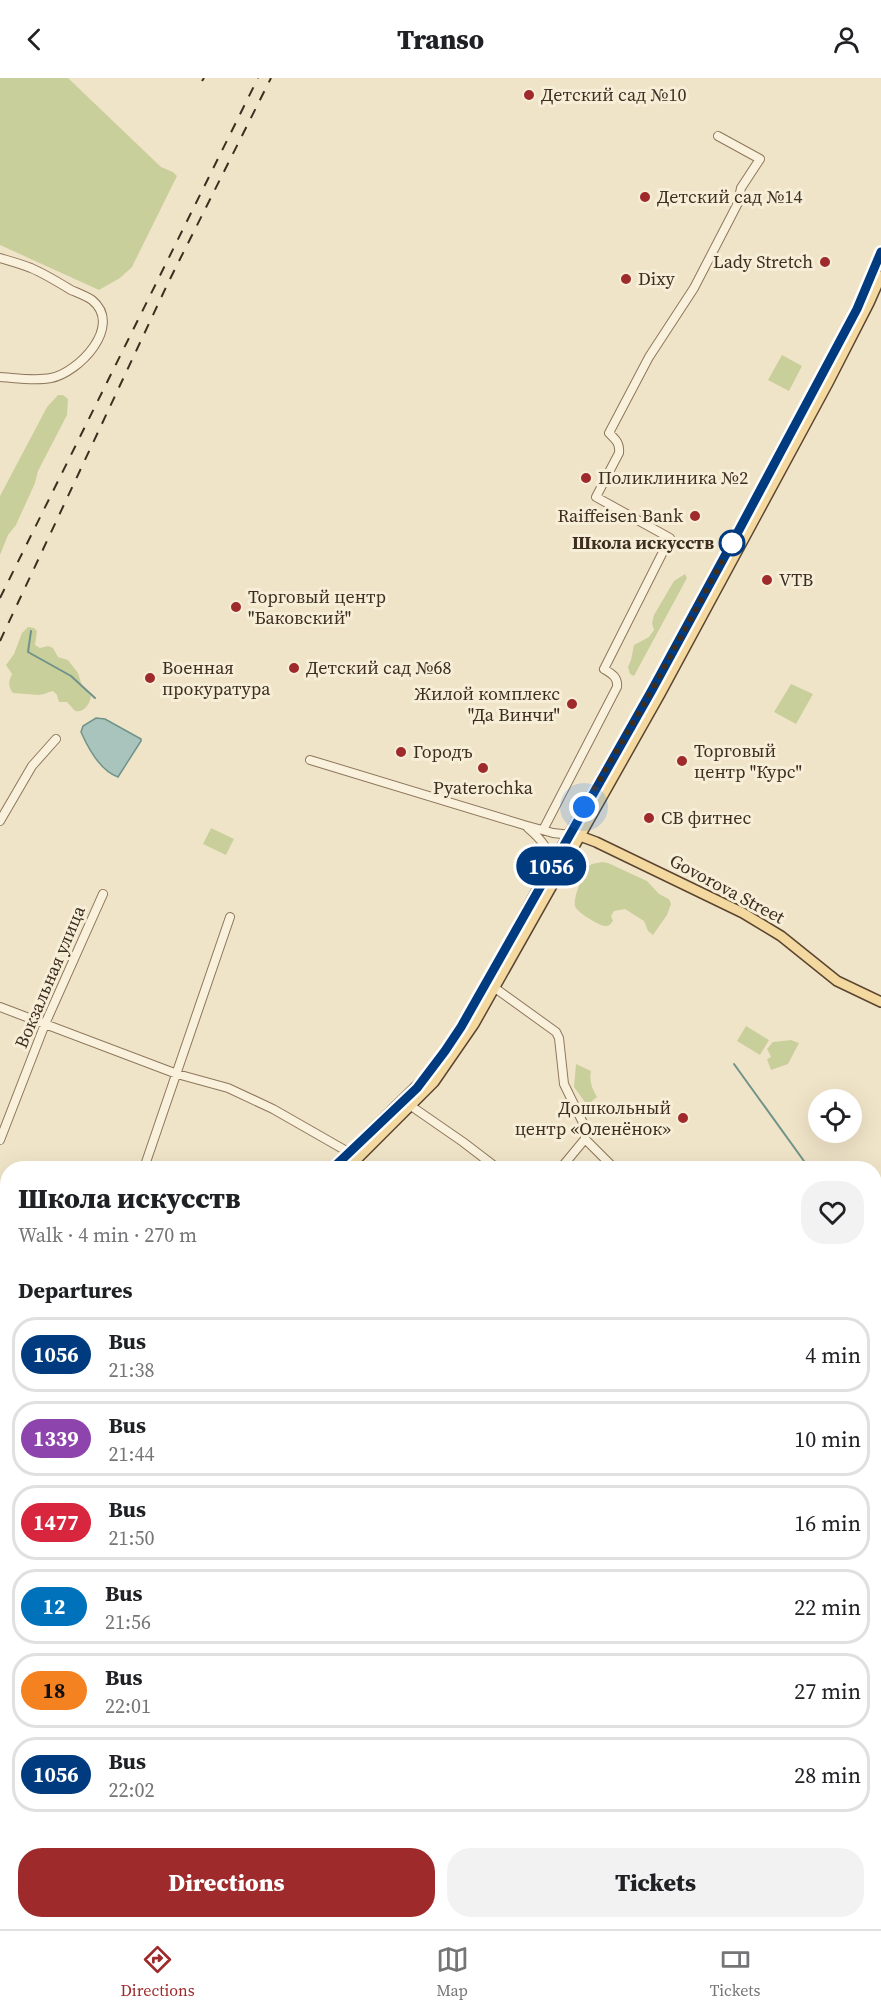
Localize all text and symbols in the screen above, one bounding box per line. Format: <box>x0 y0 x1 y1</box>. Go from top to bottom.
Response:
text: Transo <box>397 21 484 58</box>
icon: back <box>18 23 51 56</box>
icon: person <box>830 23 863 56</box>
place label: Детский сад №10 <box>541 82 687 107</box>
marker: Детский сад №10 <box>522 88 536 102</box>
place label: Детский сад №14 <box>657 184 803 209</box>
marker: Детский сад №14 <box>638 190 652 204</box>
place label: Lady Stretch <box>713 249 813 274</box>
marker: Lady Stretch <box>818 255 832 269</box>
place label: Dixy <box>638 266 676 291</box>
marker: Dixy <box>619 272 633 286</box>
place label: Поликлиника №2 <box>598 465 748 490</box>
marker: Поликлиника №2 <box>579 471 593 485</box>
place label: Raiffeisen Bank <box>557 503 683 528</box>
marker: Raiffeisen Bank <box>688 509 702 523</box>
place label: Школа искусств <box>572 530 714 555</box>
marker: Школа искусств <box>719 530 745 556</box>
place label: VTB <box>779 567 813 592</box>
marker: VTB <box>760 573 774 587</box>
place label: Торговый центр "Баковский" <box>248 584 386 630</box>
marker: Торговый центр "Баковский" <box>229 600 243 614</box>
place label: Военная прокуратура <box>162 655 271 701</box>
place label: Детский сад №68 <box>306 655 452 680</box>
marker: Детский сад №68 <box>287 661 301 675</box>
marker: Военная прокуратура <box>143 671 157 685</box>
place label: Жилой комплекс "Да Винчи" <box>414 681 560 727</box>
marker: Жилой комплекс "Да Винчи" <box>565 697 579 711</box>
place label: Торговый центр "Курс" <box>694 738 802 784</box>
place label: Городъ <box>413 739 473 764</box>
marker: Городъ <box>394 745 408 759</box>
marker: Торговый центр "Курс" <box>675 754 689 768</box>
marker: Pyaterochka <box>476 761 490 775</box>
place label: Pyaterochka <box>433 775 534 800</box>
your location <box>569 792 599 822</box>
place label: СВ фитнес <box>661 805 751 830</box>
marker: СВ фитнес <box>642 811 656 825</box>
line badge: 1056 <box>509 846 593 886</box>
street label: Govorova Street <box>665 848 789 929</box>
text: 1056 <box>528 852 574 881</box>
street label: Вокзальная улица <box>8 901 91 1052</box>
map controls <box>808 1089 862 1143</box>
button: locate <box>808 1089 862 1143</box>
place label: Дошкольный центр «Оленёнок» <box>515 1095 671 1141</box>
marker: Дошкольный центр «Оленёнок» <box>676 1111 690 1125</box>
text: Школа искусств <box>18 1179 240 1217</box>
button: heart <box>801 1181 864 1244</box>
text: Walk · 4 min · 270 m <box>18 1221 197 1249</box>
text: Departures <box>18 1275 132 1305</box>
text: Bus <box>109 1326 146 1356</box>
text: 1056 <box>33 1340 79 1369</box>
text: 4 min <box>805 1340 861 1370</box>
text: 21:38 <box>109 1356 155 1384</box>
text: Bus <box>109 1410 146 1440</box>
text: 1339 <box>33 1424 79 1453</box>
text: 10 min <box>794 1424 861 1454</box>
text: 21:44 <box>109 1440 155 1468</box>
text: Bus <box>109 1494 146 1524</box>
text: 1477 <box>33 1508 79 1537</box>
text: 16 min <box>794 1508 861 1538</box>
text: 21:50 <box>109 1524 155 1552</box>
text: Bus <box>105 1578 142 1608</box>
text: 12 <box>43 1592 65 1621</box>
text: 22 min <box>794 1592 861 1622</box>
text: 21:56 <box>105 1608 151 1636</box>
text: Bus <box>105 1662 142 1692</box>
text: 18 <box>43 1676 65 1705</box>
text: 27 min <box>794 1676 861 1706</box>
text: 22:01 <box>105 1692 151 1720</box>
text: Bus <box>109 1746 146 1776</box>
text: 1056 <box>33 1760 79 1789</box>
text: 28 min <box>794 1760 861 1790</box>
text: 22:02 <box>109 1776 155 1804</box>
button: Directions <box>18 1848 435 1917</box>
button: Tickets <box>447 1848 864 1917</box>
tab: Directions <box>121 1943 195 2001</box>
tab: Map <box>436 1943 469 2001</box>
tab: Tickets <box>710 1943 760 2001</box>

